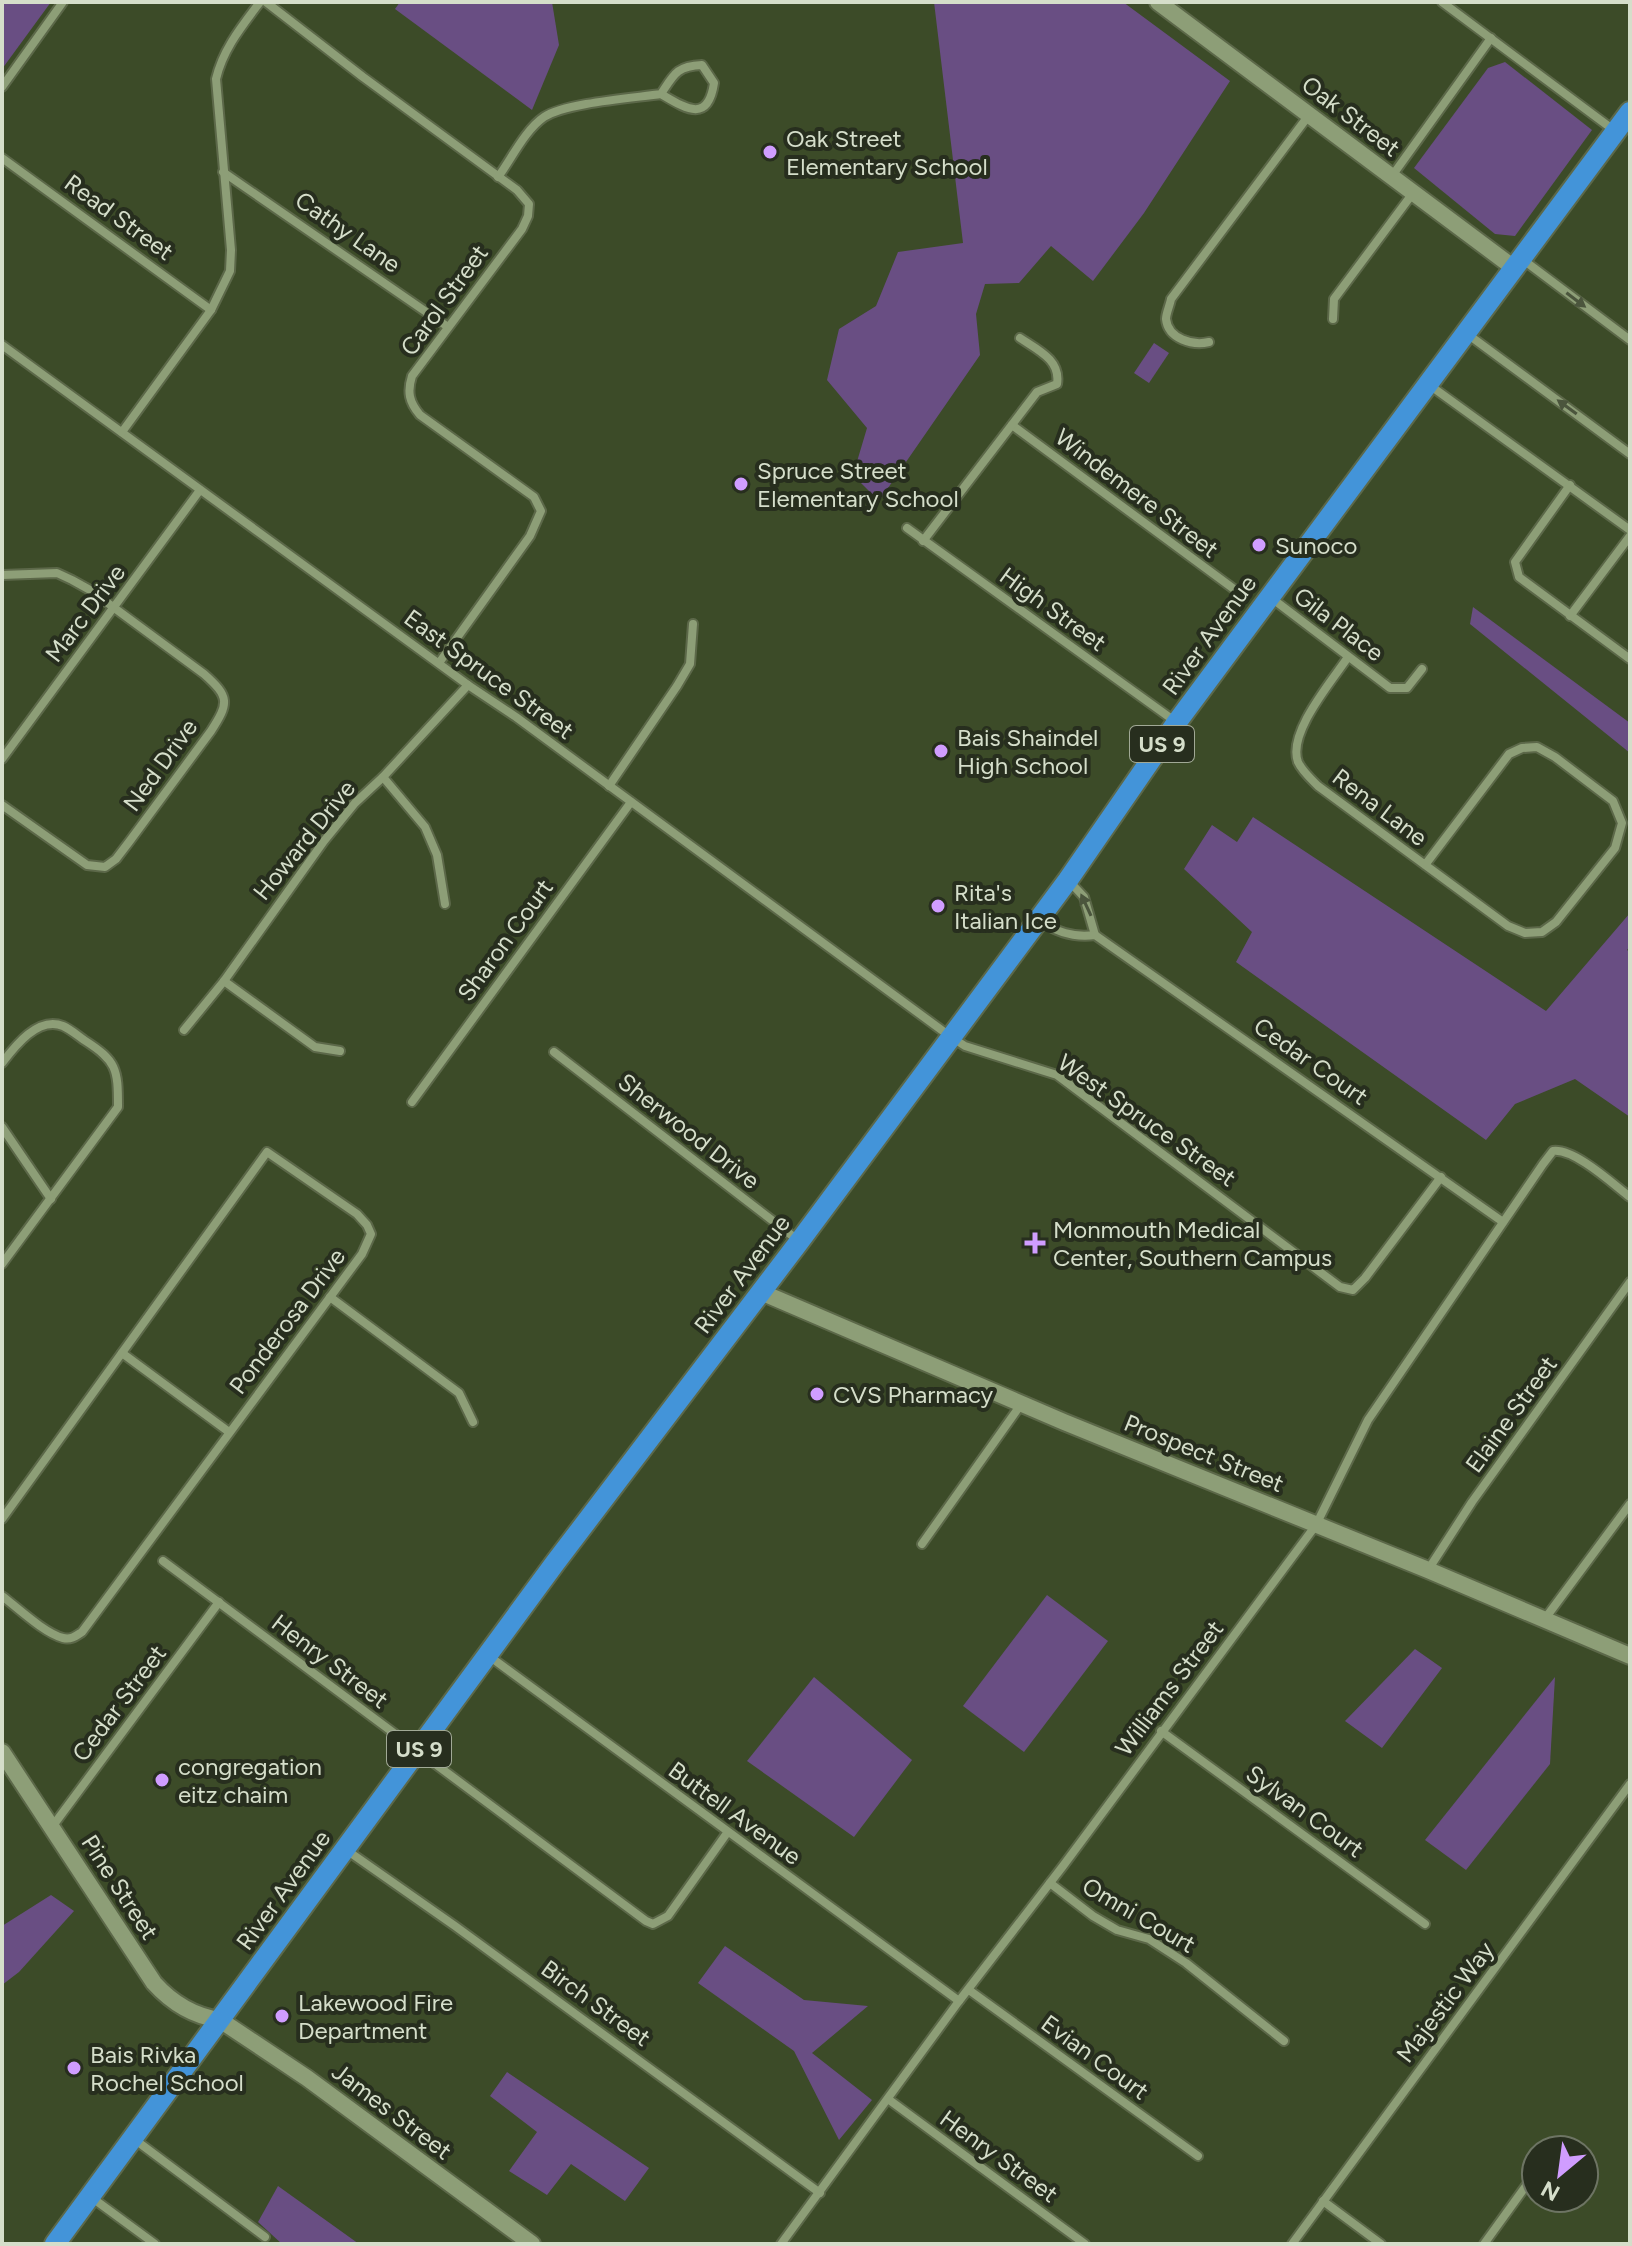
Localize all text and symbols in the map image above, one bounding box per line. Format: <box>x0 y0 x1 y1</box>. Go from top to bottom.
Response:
street label: Oak Street <box>1296 70 1406 162</box>
place label: Oak Street Elementary School <box>786 124 988 181</box>
marker: Oak Street Elementary School <box>761 143 779 161</box>
street label: Read Street <box>59 168 179 266</box>
street label: Cathy Lane <box>290 185 406 279</box>
street label: Carol Street <box>394 239 494 361</box>
one-way arrow <box>1565 291 1586 307</box>
one-way arrow <box>1557 400 1577 416</box>
street label: Windemere Street <box>1050 422 1224 564</box>
place label: Spruce Street Elementary School <box>757 456 959 513</box>
marker: Spruce Street Elementary School <box>732 475 750 493</box>
place label: Sunoco <box>1275 531 1357 560</box>
marker: Sunoco <box>1250 536 1268 554</box>
street label: Marc Drive <box>39 558 131 668</box>
street label: High Street <box>994 561 1112 657</box>
street label: River Avenue <box>1156 569 1262 701</box>
street label: Gila Place <box>1288 581 1390 667</box>
street label: East Spruce Street <box>399 603 579 745</box>
street label: Ned Drive <box>117 713 203 817</box>
place label: Bais Shaindel High School <box>957 723 1098 780</box>
road number: US 9 <box>1130 726 1194 762</box>
marker: Bais Shaindel High School <box>932 742 950 760</box>
street label: Rena Lane <box>1327 762 1433 852</box>
street label: Howard Drive <box>247 774 361 906</box>
street label: Sharon Court <box>451 873 559 1007</box>
place label: Rita's Italian Ice <box>954 878 1057 935</box>
one-way arrow <box>1079 893 1093 917</box>
marker: Rita's Italian Ice <box>929 897 947 915</box>
street label: Cedar Court <box>1248 1011 1374 1111</box>
street label: West Spruce Street <box>1052 1048 1242 1192</box>
street label: Sherwood Drive <box>613 1067 765 1195</box>
street label: River Avenue <box>688 1209 796 1339</box>
place label: Monmouth Medical Center, Southern Campus <box>1053 1215 1332 1272</box>
marker: Monmouth Medical Center, Southern Campus <box>1024 1232 1046 1254</box>
street label: Ponderosa Drive <box>223 1242 351 1400</box>
street label: Elaine Street <box>1459 1350 1563 1478</box>
place label: CVS Pharmacy <box>833 1380 994 1409</box>
marker: CVS Pharmacy <box>808 1385 826 1403</box>
street label: Prospect Street <box>1120 1408 1288 1498</box>
street label: Henry Street <box>266 1608 394 1714</box>
street label: Williams Street <box>1109 1615 1229 1761</box>
street label: Cedar Street <box>66 1639 172 1767</box>
road number: US 9 <box>387 1731 451 1767</box>
place label: congregation eitz chaim <box>178 1752 322 1809</box>
street label: Buttell Avenue <box>663 1755 807 1871</box>
street label: Sylvan Court <box>1241 1759 1369 1863</box>
marker: congregation eitz chaim <box>153 1771 171 1789</box>
street label: River Avenue <box>230 1824 336 1956</box>
street label: Pine Street <box>75 1829 165 1945</box>
street label: Omni Court <box>1077 1871 1201 1959</box>
street label: Majestic Way <box>1390 1936 1500 2068</box>
street label: Birch Street <box>536 1954 656 2052</box>
place label: Lakewood Fire Department <box>298 1988 453 2045</box>
marker: Lakewood Fire Department <box>273 2007 291 2025</box>
street label: Evian Court <box>1036 2008 1154 2106</box>
place label: Bais Rivka Rochel School <box>90 2040 244 2097</box>
street label: James Street <box>326 2057 458 2165</box>
marker: Bais Rivka Rochel School <box>65 2059 83 2077</box>
street label: Henry Street <box>934 2104 1064 2208</box>
north arrow <box>1520 2134 1600 2214</box>
text: N <box>1537 2175 1565 2207</box>

